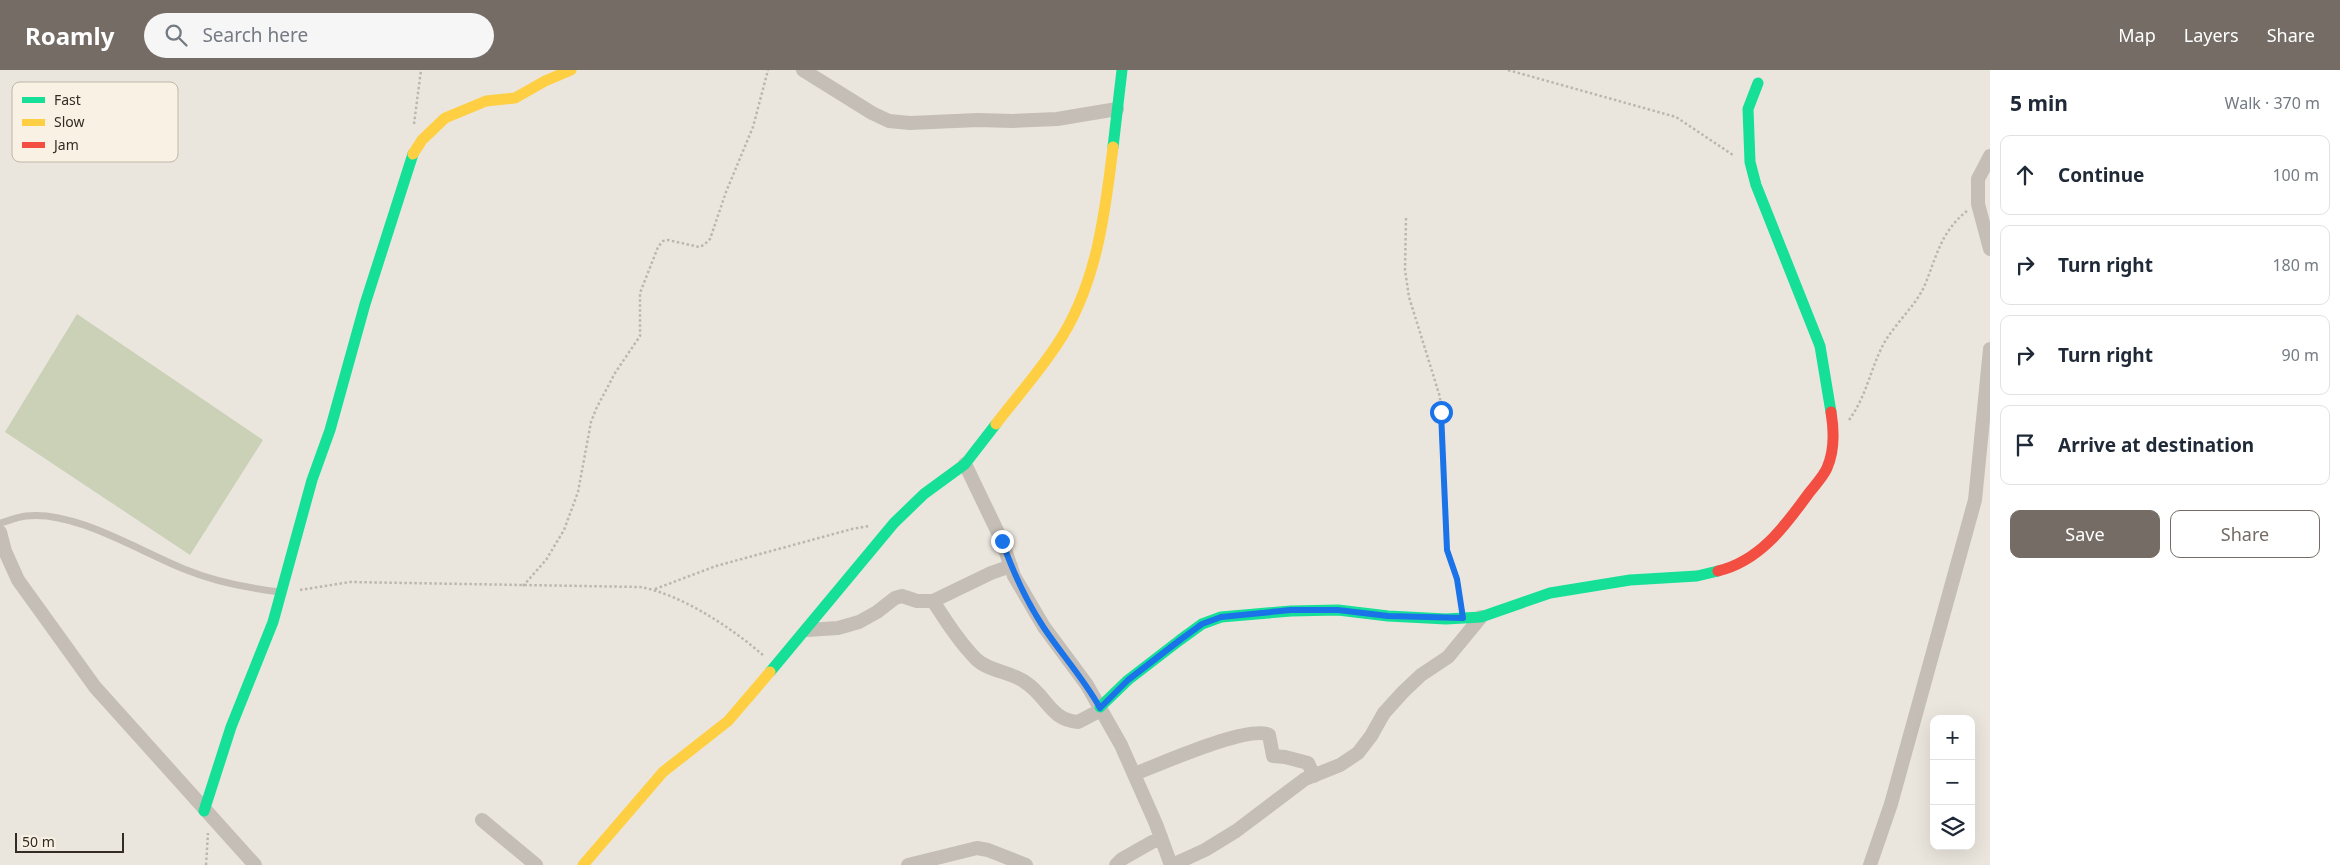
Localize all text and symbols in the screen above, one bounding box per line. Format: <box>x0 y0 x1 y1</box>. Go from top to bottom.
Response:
search box <box>144 13 494 58</box>
text: Roamly <box>25 19 114 52</box>
icon: search <box>162 21 190 49</box>
text: Search here <box>202 22 308 48</box>
text: Map <box>2118 23 2156 47</box>
text: Layers <box>2184 23 2239 47</box>
text: Share <box>2267 23 2315 47</box>
legend <box>12 82 178 162</box>
text: 5 min <box>2010 89 2068 117</box>
text: Fast <box>54 90 81 109</box>
text: Walk · 370 m <box>2225 92 2320 114</box>
text: Slow <box>54 112 85 131</box>
text: Jam <box>52 135 79 154</box>
icon: ahead <box>2011 161 2039 189</box>
text: Continue <box>2058 162 2144 188</box>
text: 100 m <box>2272 164 2319 186</box>
icon: right <box>2011 251 2039 279</box>
text: Turn right <box>2058 252 2153 278</box>
text: 180 m <box>2272 254 2319 276</box>
icon: right <box>2011 341 2039 369</box>
text: Turn right <box>2058 342 2153 368</box>
text: 90 m <box>2282 344 2319 366</box>
route start <box>1430 401 1453 424</box>
icon: arrive <box>2011 431 2039 459</box>
text: Arrive at destination <box>2058 432 2254 458</box>
button: Save <box>2010 510 2160 558</box>
button: Share <box>2170 510 2320 558</box>
route end <box>991 530 1014 553</box>
map controls <box>1930 715 1975 850</box>
button: + <box>1930 715 1975 760</box>
button: − <box>1930 760 1975 805</box>
button: layers <box>1930 805 1975 850</box>
scale bar <box>15 830 124 853</box>
text: 50 m <box>22 832 55 851</box>

